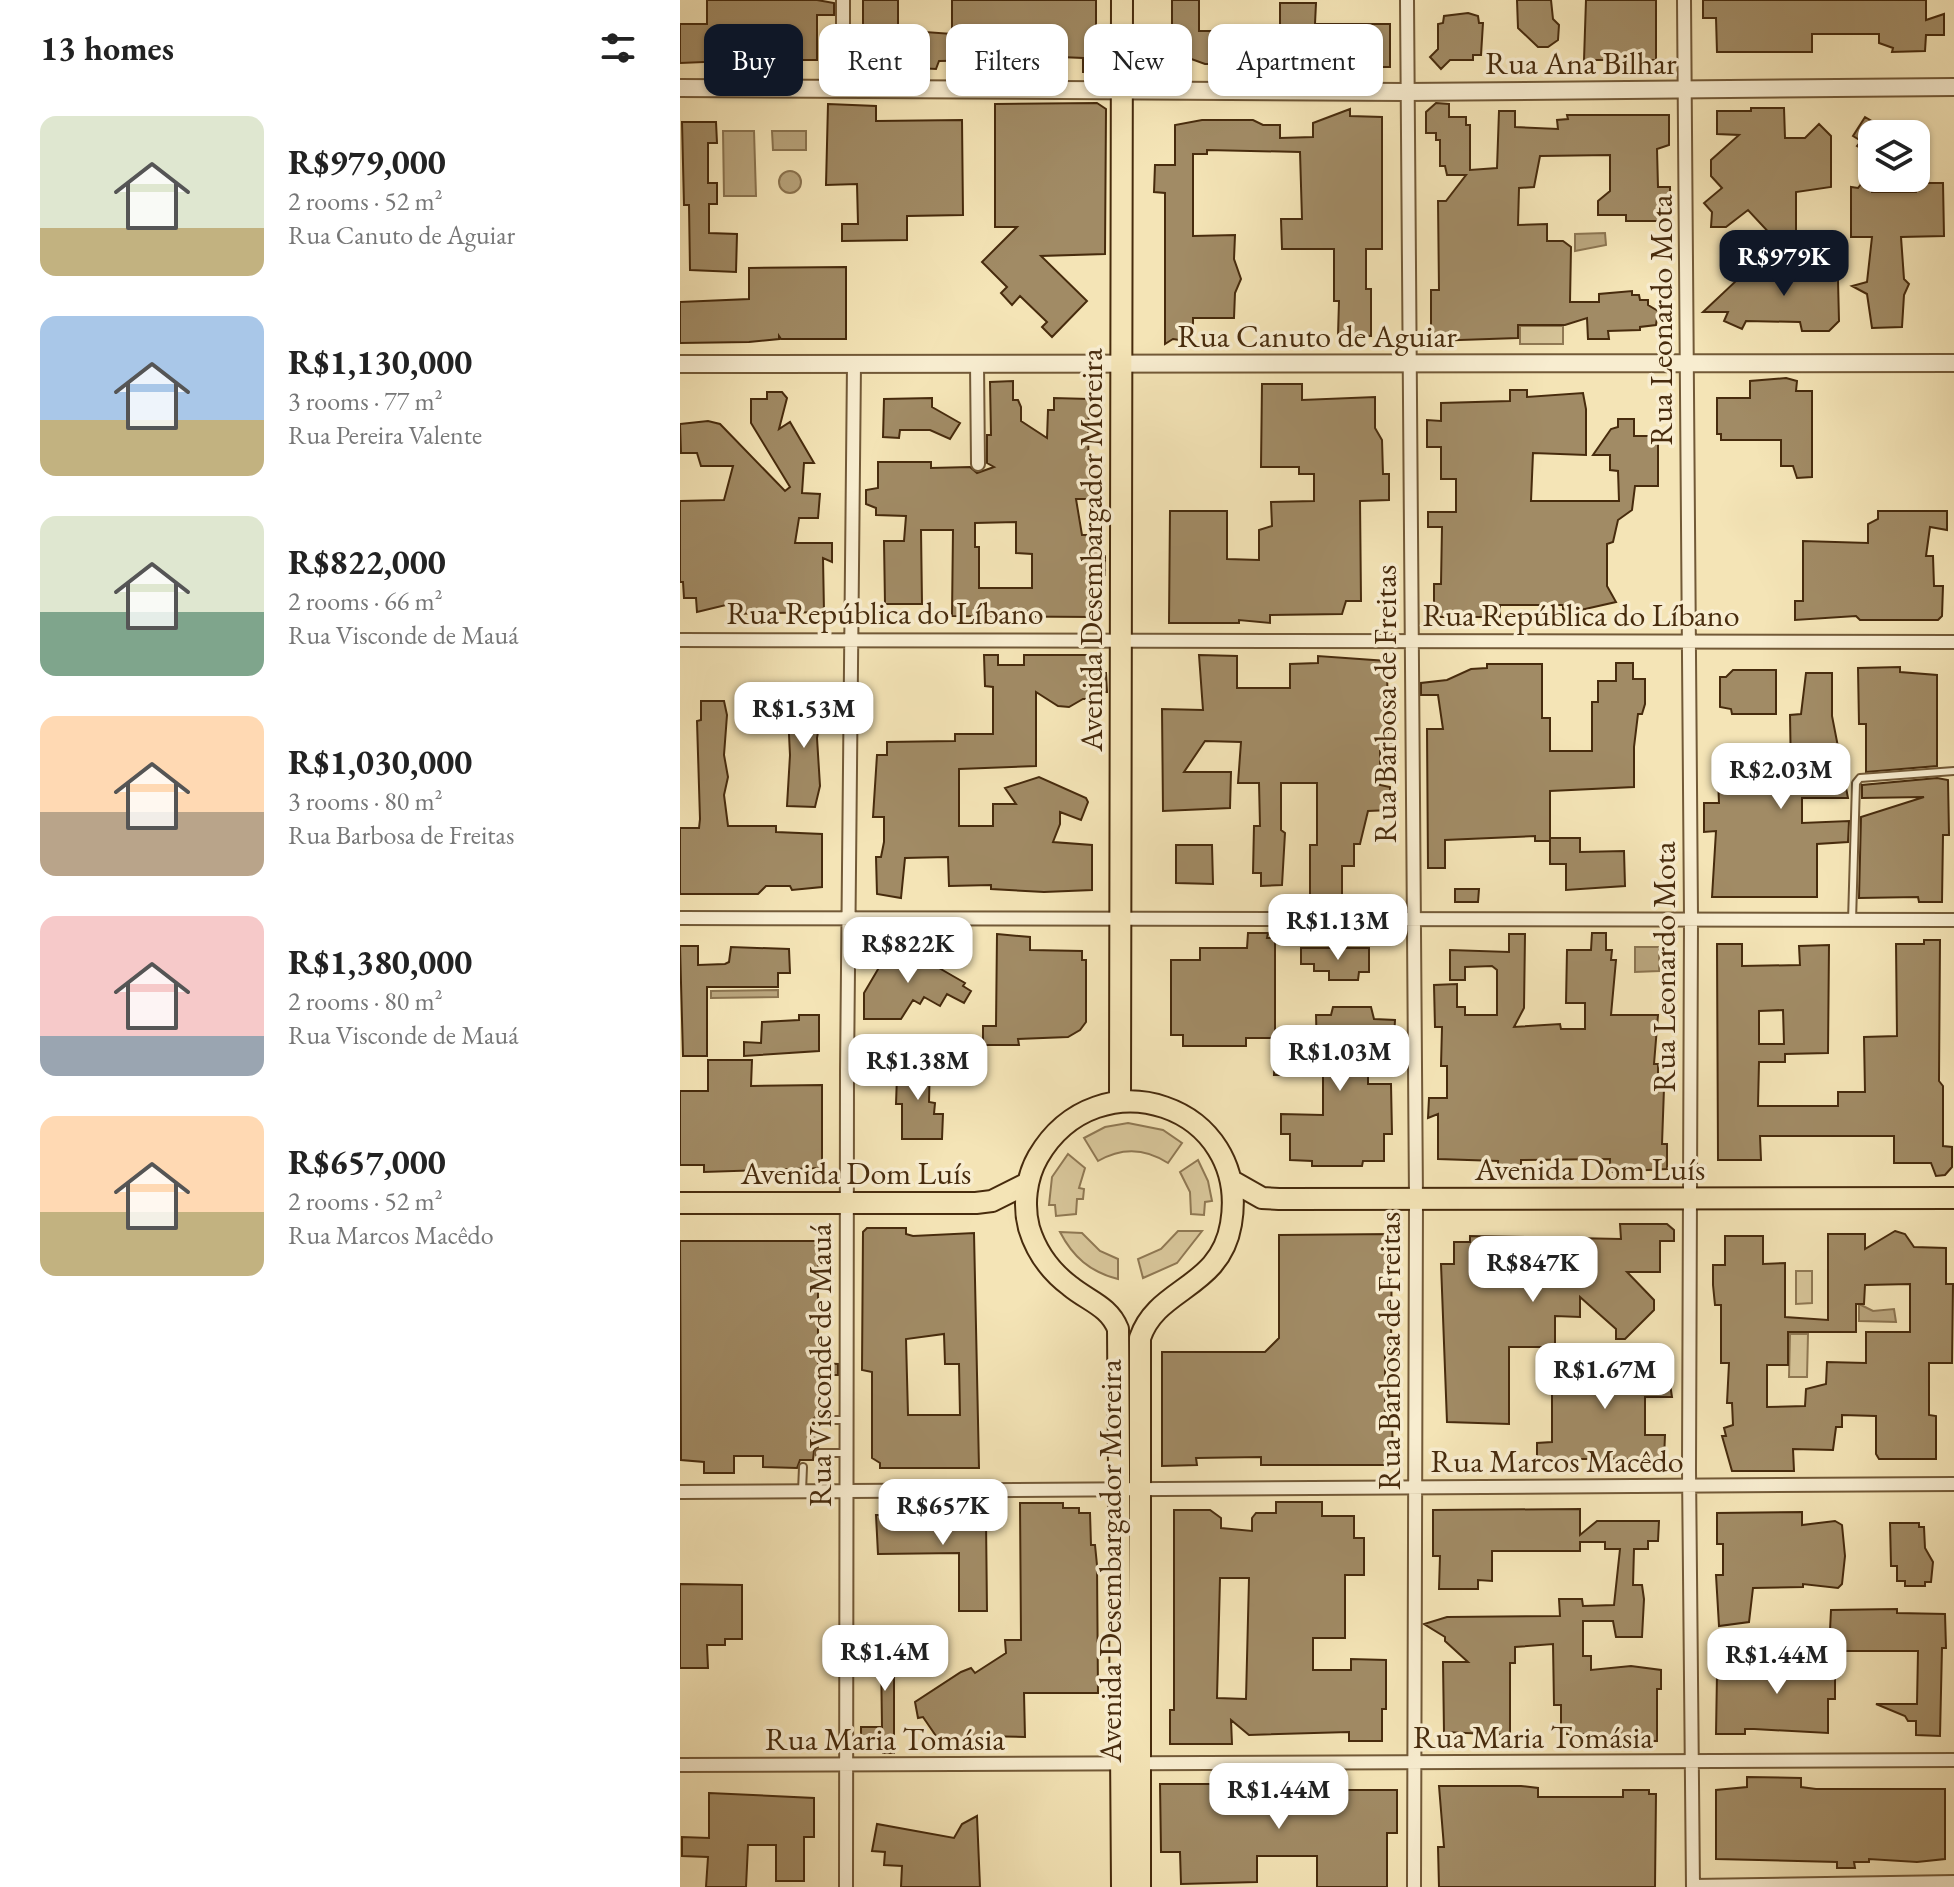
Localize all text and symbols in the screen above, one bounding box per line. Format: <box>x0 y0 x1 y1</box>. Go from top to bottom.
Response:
chip: Buy <box>704 24 803 96</box>
chip: Rent <box>819 24 930 96</box>
chip: Filters <box>946 24 1068 96</box>
chip: New <box>1084 24 1192 96</box>
chip: Apartment <box>1208 24 1383 96</box>
text: 13 homes <box>40 26 174 70</box>
icon: filters <box>596 26 640 70</box>
street label: Rua Ana Bilhar <box>1485 42 1677 84</box>
map controls <box>1858 120 1930 192</box>
button: layers <box>1858 120 1930 192</box>
text: R$979,000 <box>288 140 446 184</box>
icon: home <box>104 148 200 244</box>
text: 2 rooms · 52 m² <box>288 184 443 218</box>
street label: Rua Leonardo Mota <box>1640 194 1682 446</box>
text: Rua Canuto de Aguiar <box>288 218 515 252</box>
pin: R$979K <box>1719 230 1849 298</box>
text: R$979K <box>1738 239 1830 273</box>
street label: Rua Canuto de Aguiar <box>1177 315 1457 357</box>
text: R$1,130,000 <box>288 340 472 384</box>
icon: home <box>104 348 200 444</box>
street label: Avenida Desembargador Moreira <box>1070 348 1112 753</box>
text: 3 rooms · 77 m² <box>288 384 443 418</box>
text: Rua Pereira Valente <box>288 418 482 452</box>
text: R$822,000 <box>288 540 446 584</box>
icon: home <box>104 548 200 644</box>
street label: Rua Barbosa de Freitas <box>1364 565 1406 843</box>
text: 2 rooms · 66 m² <box>288 584 443 618</box>
street label: Rua República do Líbano <box>726 592 1044 634</box>
street label: Rua República do Líbano <box>1422 594 1740 636</box>
text: Rua Visconde de Mauá <box>288 618 519 652</box>
pin: R$1.53M <box>730 682 878 750</box>
text: R$1.53M <box>752 691 856 725</box>
text: R$1,030,000 <box>288 740 472 784</box>
pin: R$2.03M <box>1707 743 1855 811</box>
icon: home <box>104 748 200 844</box>
text: R$2.03M <box>1729 752 1833 786</box>
text: 3 rooms · 80 m² <box>288 784 443 818</box>
text: Rua Barbosa de Freitas <box>288 818 514 852</box>
street label: Rua Leonardo Mota <box>1643 841 1685 1093</box>
pin: R$1.13M <box>1264 894 1412 962</box>
text: R$1.13M <box>1286 903 1390 937</box>
pin: R$822K <box>843 917 973 985</box>
text: R$822K <box>862 926 954 960</box>
text: R$1,380,000 <box>288 940 472 984</box>
icon: home <box>104 948 200 1044</box>
text: 2 rooms · 80 m² <box>288 984 443 1018</box>
text: Rua Visconde de Mauá <box>288 1018 519 1052</box>
pin: R$1.03M <box>1266 1025 1414 1093</box>
pin: R$1.38M <box>844 1034 992 1102</box>
text: R$1.03M <box>1288 1034 1392 1068</box>
text: R$1.38M <box>866 1043 970 1077</box>
text: R$657,000 <box>288 1140 446 1184</box>
icon: home <box>104 1148 200 1244</box>
street label: Avenida Dom Luís <box>1474 1148 1705 1190</box>
street label: Avenida Dom Luís <box>740 1152 971 1194</box>
text: 2 rooms · 52 m² <box>288 1184 443 1218</box>
street label: Rua Barbosa de Freitas <box>1368 1212 1410 1490</box>
text: Rua Marcos Macêdo <box>288 1218 494 1252</box>
street label: Rua Visconde de Mauá <box>799 1223 841 1507</box>
pin: R$847K <box>1468 1236 1598 1304</box>
text: R$847K <box>1487 1245 1579 1279</box>
pin: R$1.67M <box>1531 1343 1679 1411</box>
text: R$1.67M <box>1553 1352 1657 1386</box>
street label: Avenida Desembargador Moreira <box>1089 1359 1131 1764</box>
street label: Rua Marcos Macêdo <box>1431 1440 1684 1482</box>
pin: R$657K <box>878 1479 1008 1547</box>
text: R$657K <box>897 1488 989 1522</box>
pin: R$1.4M <box>820 1625 950 1693</box>
pin: R$1.44M <box>1703 1628 1851 1696</box>
text: R$1.4M <box>840 1634 930 1668</box>
text: R$1.44M <box>1725 1637 1829 1671</box>
street label: Rua Maria Tomásia <box>1413 1716 1653 1758</box>
street label: Rua Maria Tomásia <box>765 1718 1005 1760</box>
pin: R$1.44M <box>1205 1763 1353 1831</box>
text: R$1.44M <box>1227 1772 1331 1806</box>

